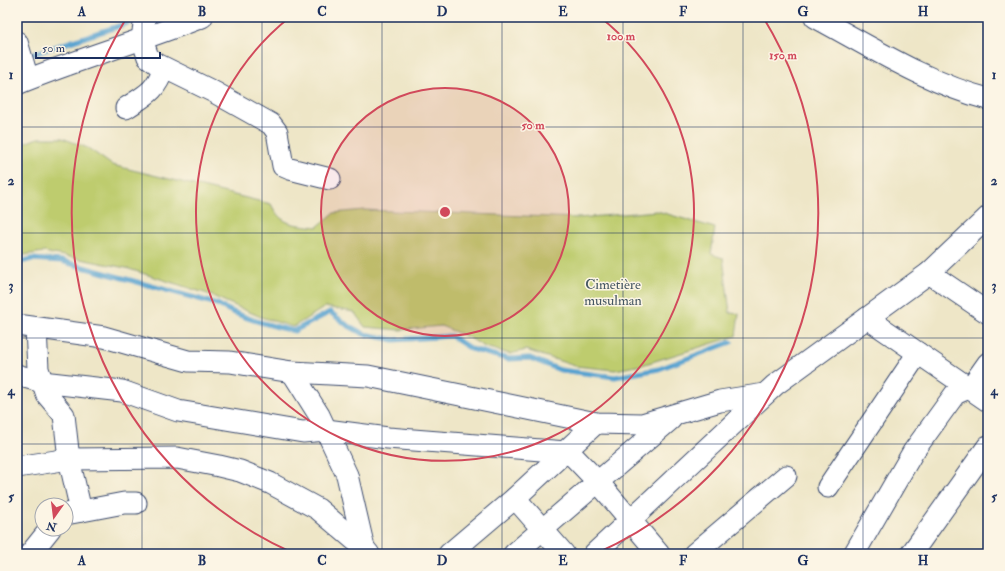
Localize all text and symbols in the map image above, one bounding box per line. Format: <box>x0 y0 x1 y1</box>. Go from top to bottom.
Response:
text: A <box>77 4 87 20</box>
text: B <box>198 4 206 20</box>
text: C <box>317 4 327 20</box>
text: D <box>437 4 448 20</box>
text: E <box>558 4 568 20</box>
text: F <box>679 4 688 20</box>
text: G <box>798 4 809 20</box>
text: H <box>918 4 929 20</box>
text: 100 m <box>607 29 636 44</box>
scale bar <box>36 34 160 60</box>
text: 50 m <box>42 41 66 56</box>
text: 150 m <box>769 48 797 63</box>
text: 1 <box>9 67 14 83</box>
text: 1 <box>992 67 997 83</box>
text: 50 m <box>521 118 545 133</box>
text: 2 <box>8 173 15 189</box>
text: 2 <box>991 173 998 189</box>
centre of rings <box>438 205 452 219</box>
park label: Cimetière musulman <box>584 276 642 309</box>
text: 3 <box>9 278 14 294</box>
text: 3 <box>992 278 997 294</box>
text: 4 <box>6 383 15 399</box>
text: 4 <box>989 383 998 399</box>
text: 5 <box>8 489 14 505</box>
text: 5 <box>991 489 997 505</box>
north arrow <box>34 497 74 537</box>
text: N <box>44 518 59 534</box>
text: A <box>77 553 87 569</box>
text: B <box>198 553 206 569</box>
text: C <box>317 553 327 569</box>
text: D <box>437 553 448 569</box>
text: E <box>558 553 568 569</box>
text: F <box>679 553 688 569</box>
text: G <box>798 553 809 569</box>
text: H <box>918 553 929 569</box>

